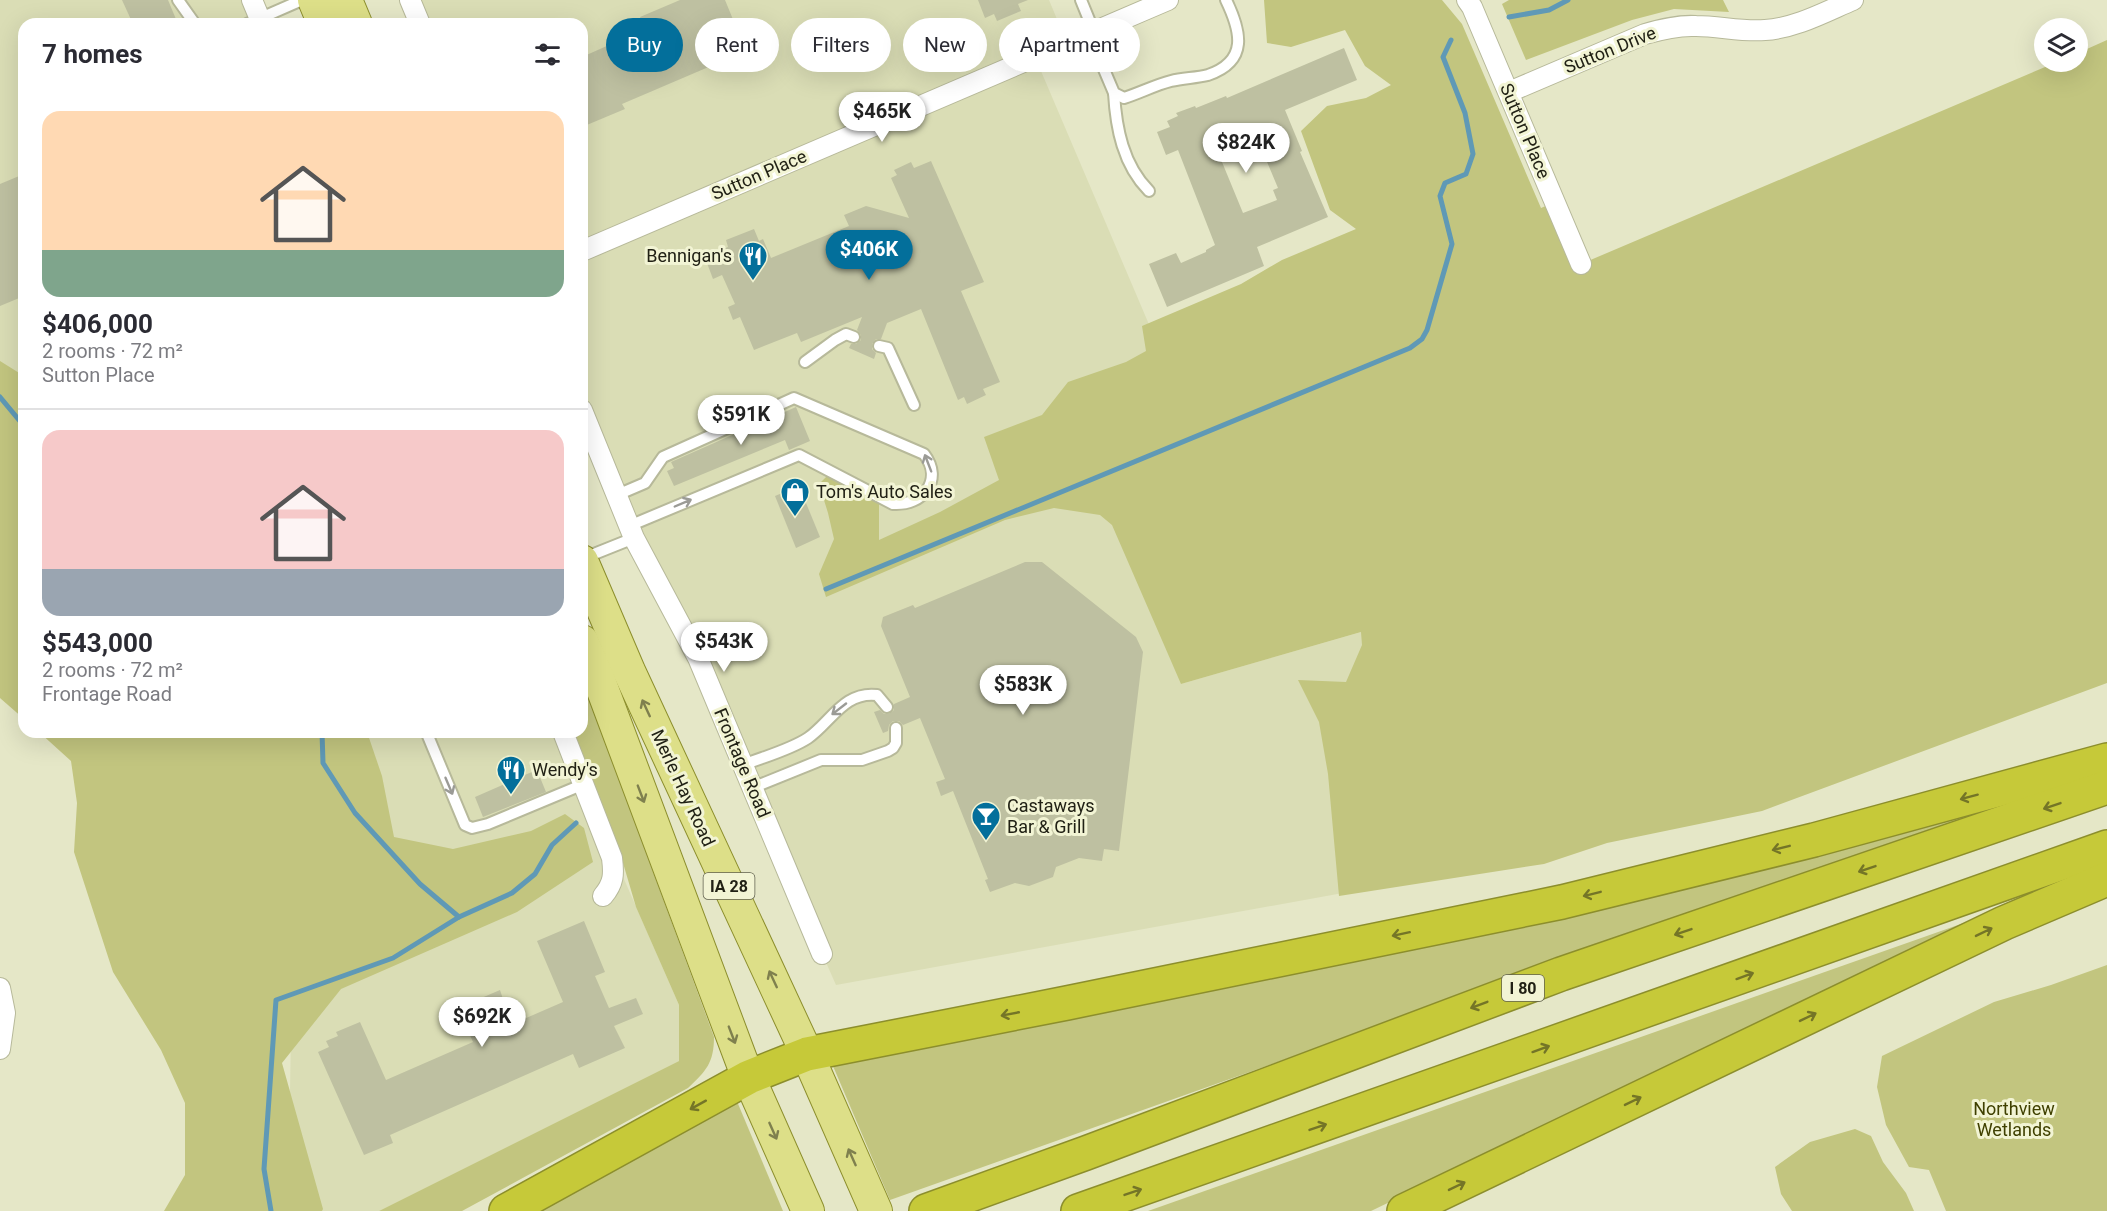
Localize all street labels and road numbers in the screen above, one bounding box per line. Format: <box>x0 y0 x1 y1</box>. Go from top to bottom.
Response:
street label: Sutton Drive <box>1561 22 1659 78</box>
street label: Sutton Place <box>1496 80 1555 182</box>
street label: Sutton Place <box>708 145 810 204</box>
street label: Frontage Road <box>710 705 775 821</box>
street label: Merle Hay Road <box>647 726 720 850</box>
road number: IA 28 <box>704 873 754 899</box>
road number: I 80 <box>1502 975 1544 1001</box>

